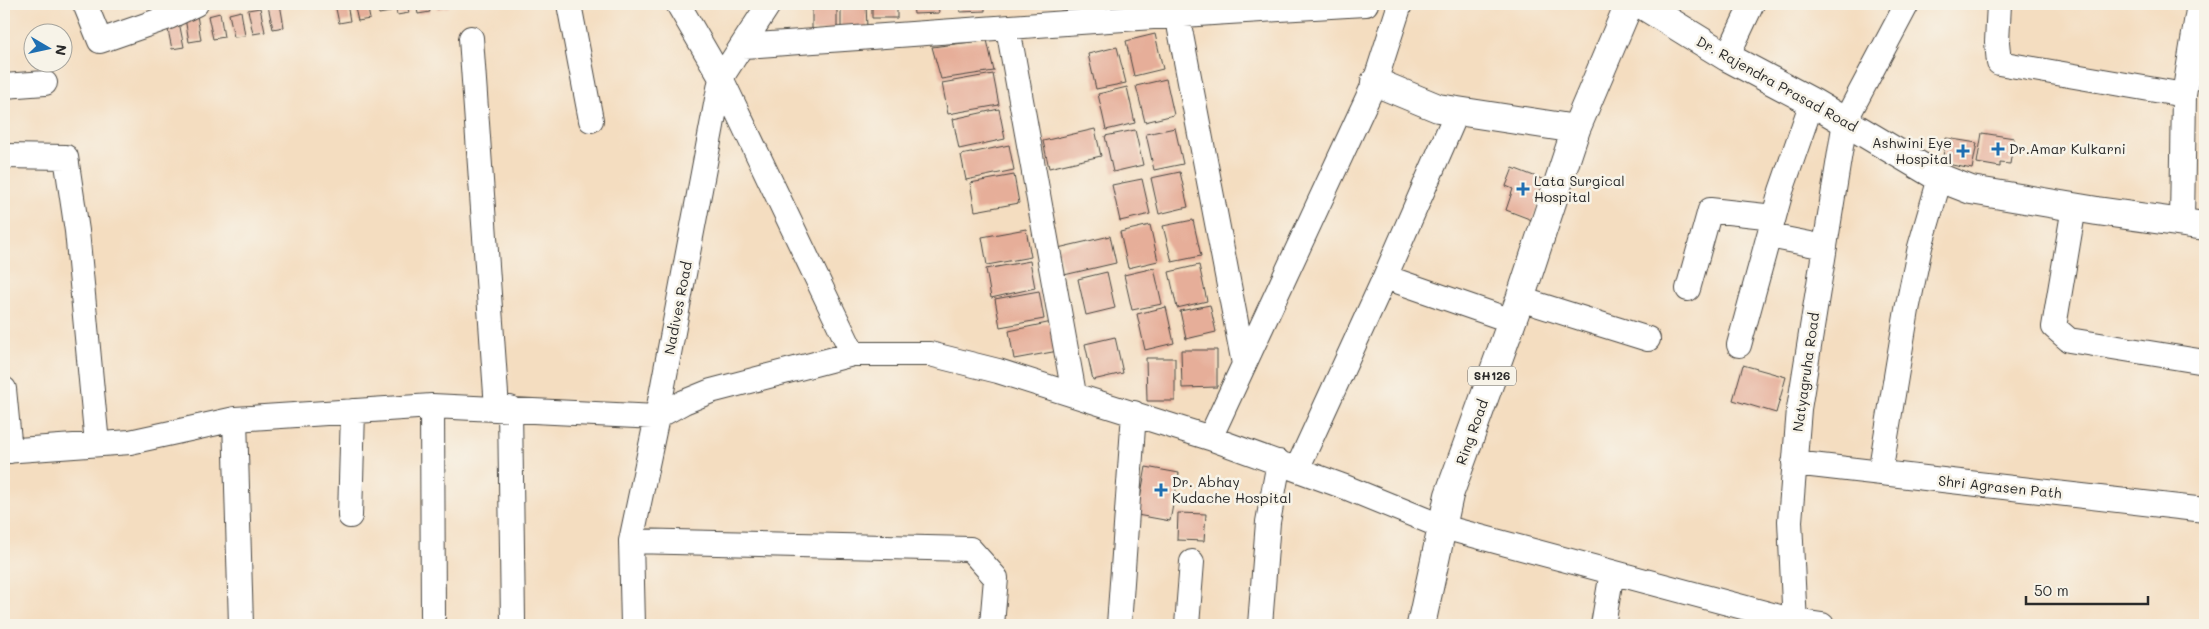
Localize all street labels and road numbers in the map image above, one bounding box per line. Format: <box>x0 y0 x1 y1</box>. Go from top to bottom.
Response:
street label: Dr. Rajendra Prasad Road <box>1693 31 1861 136</box>
street label: Nadives Road <box>659 260 696 356</box>
street label: Natyagruha Road <box>1788 311 1823 433</box>
road number: SH126 <box>1468 366 1516 386</box>
street label: Ring Road <box>1451 396 1492 467</box>
street label: Shri Agrasen Path <box>1937 471 2063 502</box>

